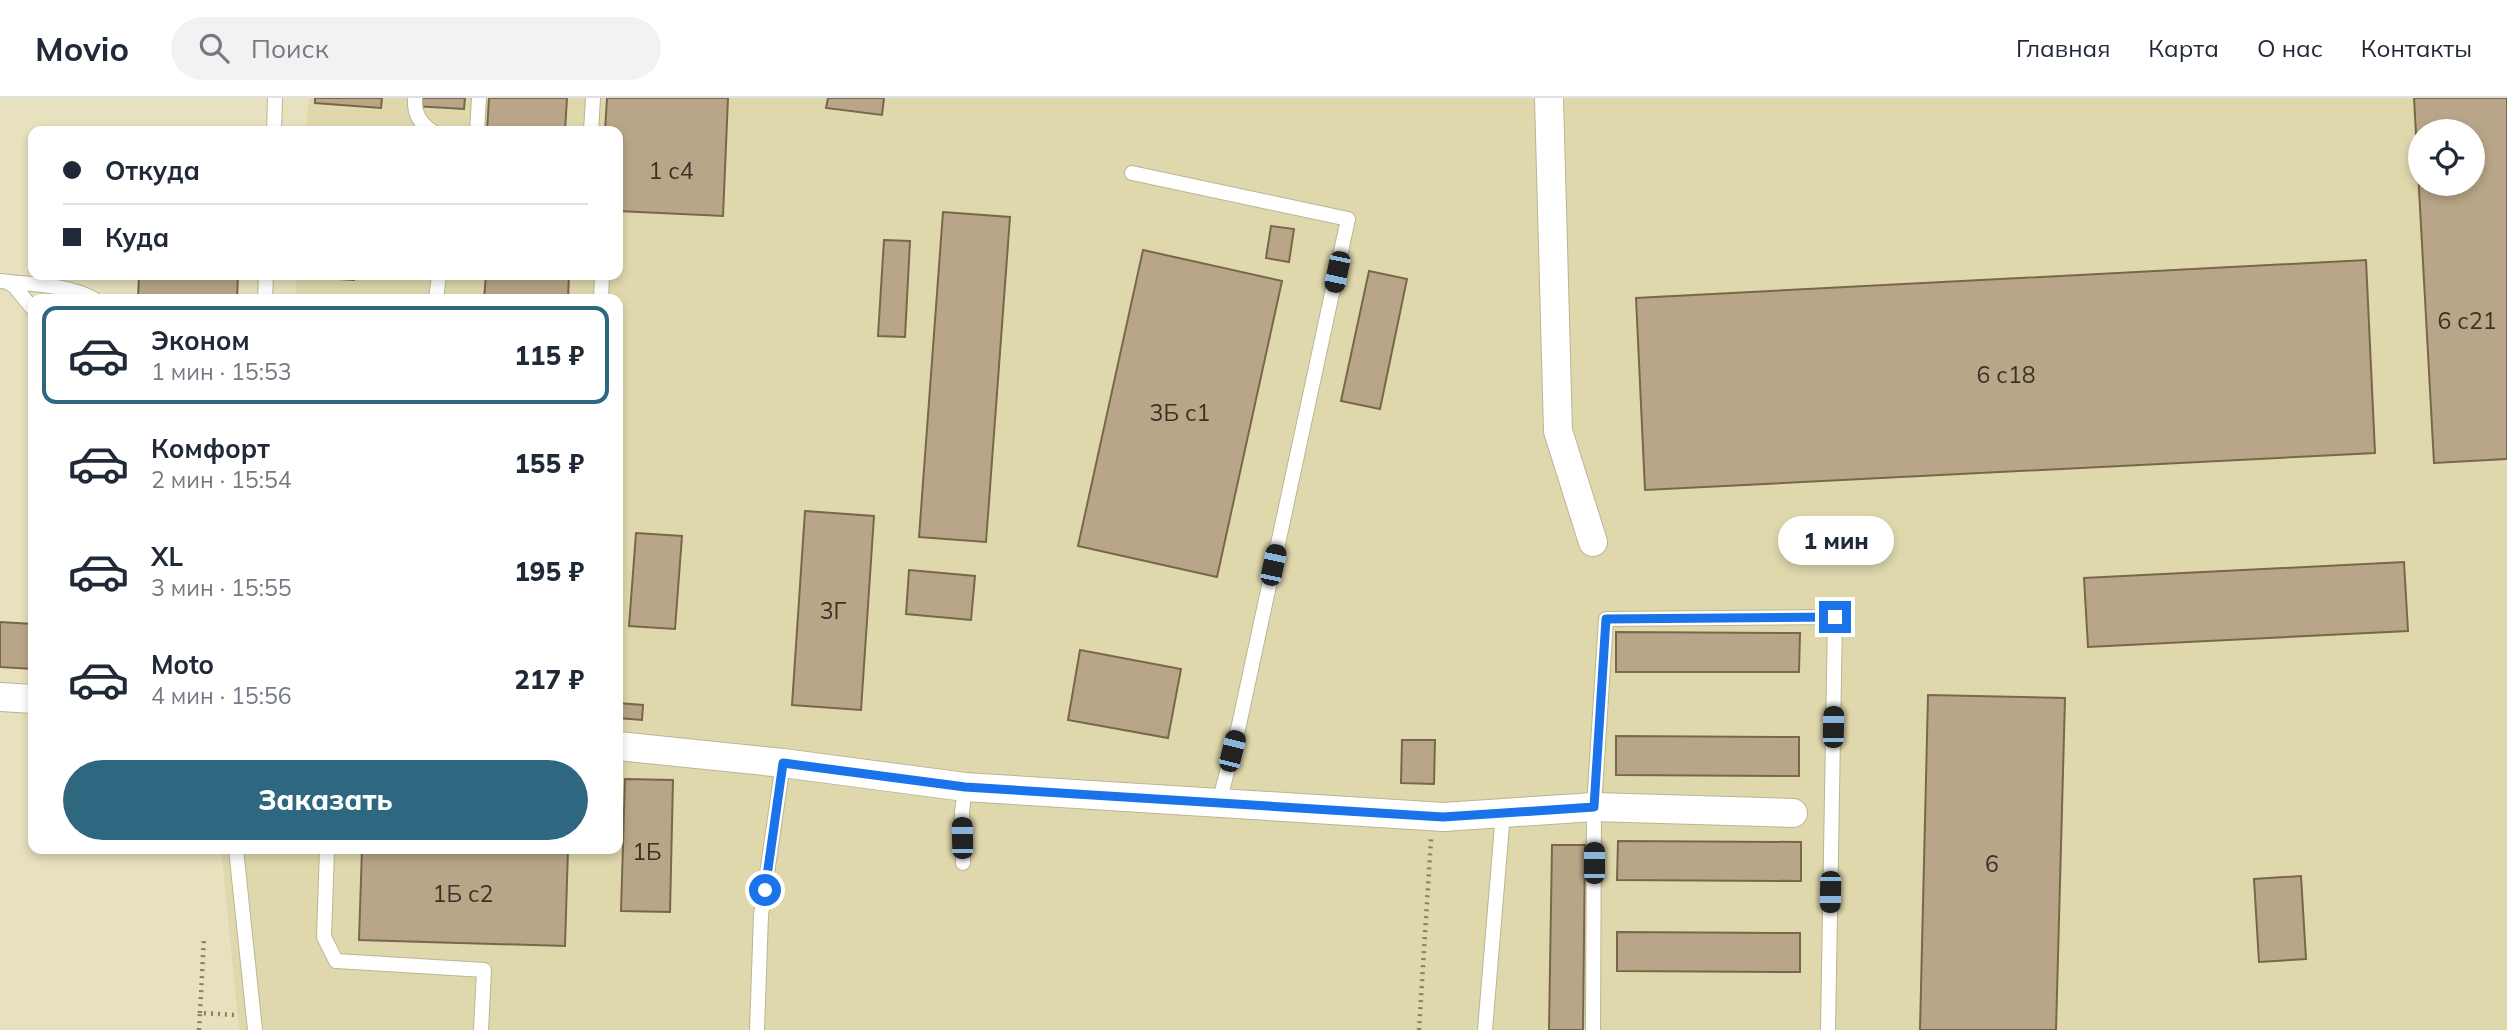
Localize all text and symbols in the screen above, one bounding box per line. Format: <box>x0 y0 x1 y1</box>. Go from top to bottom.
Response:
search box <box>171 17 661 80</box>
text: Movio <box>35 28 129 69</box>
icon: search <box>195 29 233 67</box>
text: Поиск <box>251 32 329 65</box>
text: Главная <box>2016 33 2110 63</box>
text: Карта <box>2148 33 2219 63</box>
text: О нас <box>2257 33 2323 63</box>
text: Контакты <box>2361 33 2472 63</box>
map controls <box>2408 119 2485 196</box>
button: locate <box>2408 119 2485 196</box>
text: Откуда <box>105 154 200 187</box>
house number: 1 с4 <box>648 156 694 185</box>
text: Куда <box>105 221 169 254</box>
car <box>1323 249 1352 295</box>
house number: 6 с21 <box>2437 306 2497 335</box>
icon: car <box>67 324 130 387</box>
text: Эконом <box>151 324 250 357</box>
text: 115 ₽ <box>514 339 584 372</box>
text: 1 мин · 15:53 <box>151 357 291 386</box>
house number: 6 с18 <box>1976 360 2036 389</box>
house number: 3Б с1 <box>1150 398 1210 427</box>
icon: car <box>67 432 130 495</box>
text: Комфорт <box>151 432 270 465</box>
text: 155 ₽ <box>514 447 584 480</box>
text: 2 мин · 15:54 <box>151 465 291 494</box>
callout: 1 мин <box>1777 516 1893 564</box>
text: 1 мин <box>1803 526 1869 555</box>
icon: car <box>67 540 130 603</box>
text: XL <box>151 540 183 573</box>
car <box>1259 542 1288 588</box>
text: 195 ₽ <box>514 555 584 588</box>
text: 3 мин · 15:55 <box>151 573 291 602</box>
house number: 3Г <box>820 596 847 625</box>
route end <box>1819 601 1851 633</box>
icon: car <box>67 648 130 711</box>
text: Moto <box>151 648 214 681</box>
text: 217 ₽ <box>514 663 584 696</box>
text: 4 мин · 15:56 <box>151 681 291 710</box>
car <box>1823 706 1844 748</box>
car <box>1217 728 1248 774</box>
button: Заказать <box>63 760 588 840</box>
car <box>952 817 973 859</box>
house number: 1Б <box>632 837 662 866</box>
car <box>1584 842 1605 884</box>
house number: 6 <box>1985 849 1999 878</box>
car <box>1820 871 1841 913</box>
route start <box>749 874 781 906</box>
house number: 1Б с2 <box>433 879 493 908</box>

